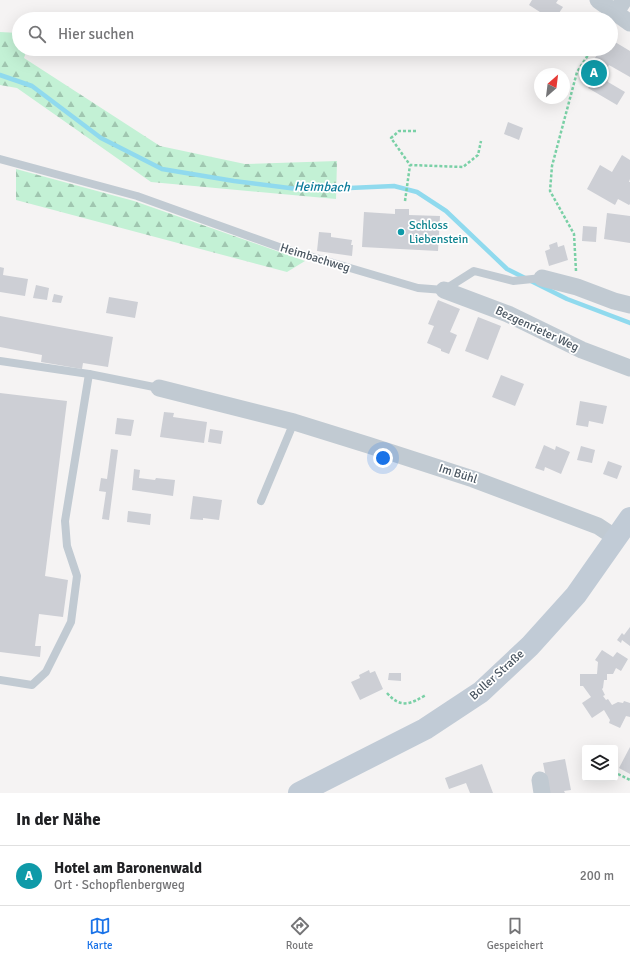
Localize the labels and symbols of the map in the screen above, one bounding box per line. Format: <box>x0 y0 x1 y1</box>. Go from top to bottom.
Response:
pin: A <box>581 58 607 88</box>
north arrow <box>534 68 570 104</box>
water label: Heimbach <box>294 179 351 196</box>
place label: Schloss Liebenstein <box>409 218 468 247</box>
marker: Schloss Liebenstein <box>396 227 406 237</box>
street label: Heimbachweg <box>278 240 352 276</box>
street label: Bezgenrieter Weg <box>493 303 581 355</box>
your location <box>373 448 393 468</box>
street label: Im Bühl <box>437 461 480 487</box>
street label: Boller Straße <box>467 647 527 703</box>

